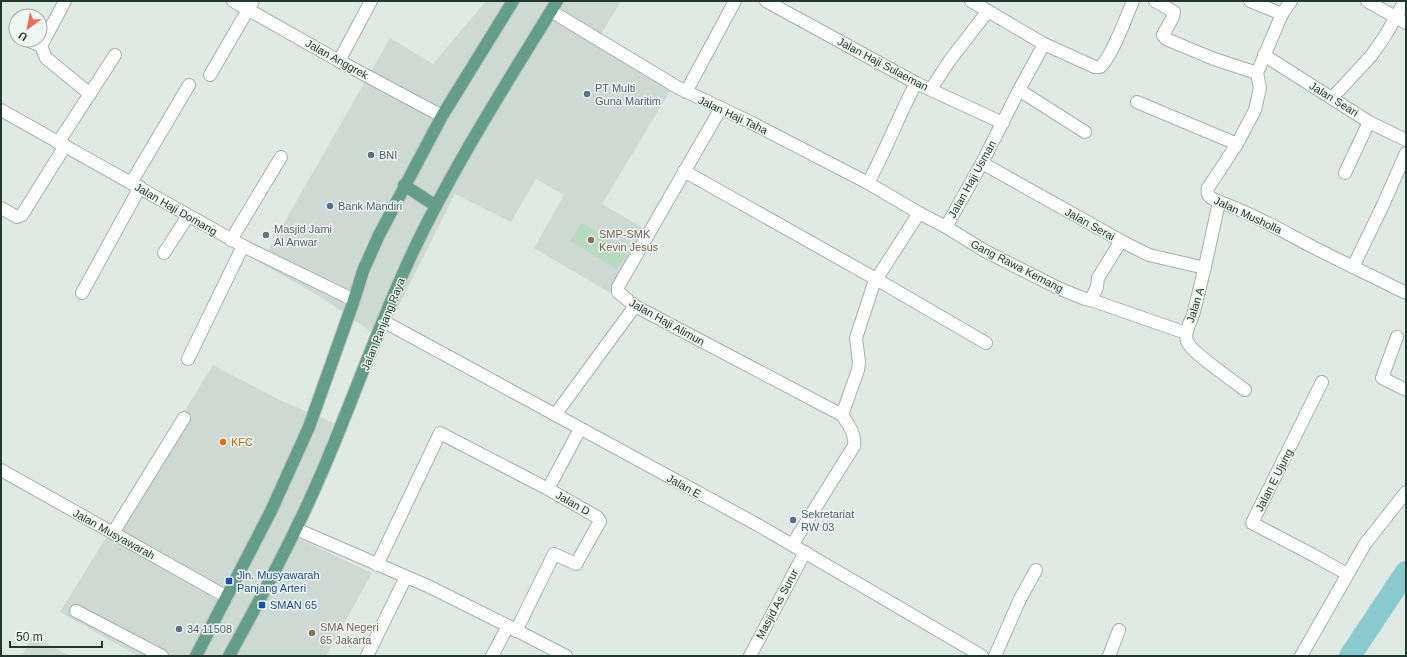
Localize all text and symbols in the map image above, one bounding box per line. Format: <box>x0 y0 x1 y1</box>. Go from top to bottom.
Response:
north arrow <box>8 8 48 48</box>
text: U <box>16 29 29 44</box>
street label: Jalan Haji Sulaeman <box>836 35 930 93</box>
street label: Jalan Anggrek <box>304 37 371 81</box>
street label: Jalan Seari <box>1307 79 1361 119</box>
place label: PT Multi Guna Maritim <box>595 82 661 107</box>
marker: PT Multi Guna Maritim <box>582 89 592 99</box>
street label: Jalan Haji Taha <box>696 94 770 137</box>
street label: Jalan Haji Usman <box>946 138 998 220</box>
place label: BNI <box>379 149 397 161</box>
marker: BNI <box>366 150 376 160</box>
street label: Jalan Haji Domang <box>133 181 219 237</box>
street label: Jalan Musholla <box>1212 194 1285 236</box>
place label: Bank Mandiri <box>338 200 402 212</box>
marker: Bank Mandiri <box>325 201 335 211</box>
street label: Jalan Serai <box>1063 205 1117 243</box>
place label: Masjid Jami Al Anwar <box>274 223 332 248</box>
place label: SMP-SMK Kevin Jesus <box>599 228 659 253</box>
marker: Masjid Jami Al Anwar <box>261 230 271 240</box>
marker: SMP-SMK Kevin Jesus <box>586 235 596 245</box>
street label: Gang Rawa Kemang <box>969 237 1065 295</box>
street label: Jalan Panjang Raya <box>359 275 407 372</box>
street label: Jalan A <box>1184 285 1206 324</box>
street label: Jalan Haji Alimun <box>627 296 707 348</box>
place label: KFC <box>231 436 253 448</box>
marker: KFC <box>218 437 228 447</box>
street label: Jalan E Ujung <box>1253 447 1295 513</box>
street label: Jalan E <box>665 472 703 500</box>
street label: Jalan D <box>554 488 592 518</box>
street label: Jalan Musyawarah <box>71 507 157 561</box>
place label: Sekretariat RW 03 <box>801 508 854 533</box>
marker: Sekretariat RW 03 <box>788 515 798 525</box>
street label: Masjid As Surur <box>754 567 801 641</box>
place label: Jln. Musyawarah Panjang Arteri <box>237 569 320 594</box>
marker: Jln. Musyawarah Panjang Arteri <box>224 576 234 586</box>
place label: SMAN 65 <box>270 599 317 611</box>
marker: SMAN 65 <box>257 600 267 610</box>
place label: SMA Negeri 65 Jakarta <box>320 621 379 646</box>
scale bar <box>10 623 102 649</box>
place label: 34 11508 <box>187 623 232 635</box>
marker: 34 11508 <box>174 624 184 634</box>
marker: SMA Negeri 65 Jakarta <box>307 628 317 638</box>
text: 50 m <box>16 630 43 644</box>

